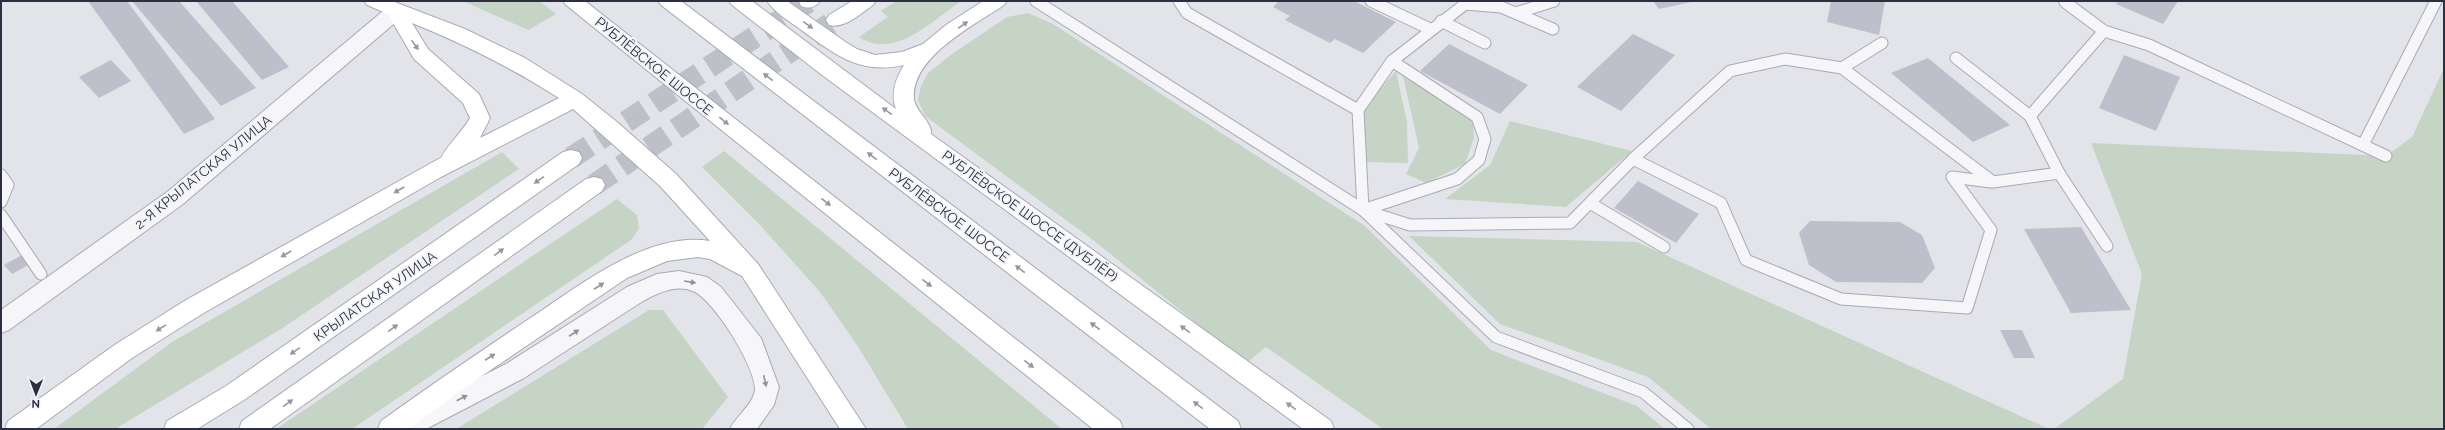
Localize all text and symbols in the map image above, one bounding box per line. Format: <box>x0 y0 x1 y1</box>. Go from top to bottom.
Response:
street label: РУБЛЁВСКОЕ ШОССЕ <box>592 12 717 118</box>
one-way arrow <box>802 21 813 29</box>
one-way arrow <box>958 21 968 29</box>
one-way arrow <box>411 39 419 50</box>
one-way arrow <box>763 73 774 81</box>
one-way arrow <box>881 107 892 116</box>
street label: 2-Я КРЫЛАТСКАЯ УЛИЦА <box>131 111 275 232</box>
one-way arrow <box>718 117 729 126</box>
street label: РУБЛЁВСКОЕ ШОССЕ (ДУБЛЁР) <box>939 145 1122 285</box>
one-way arrow <box>866 152 877 160</box>
street label: РУБЛЁВСКОЕ ШОССЕ <box>886 163 1014 265</box>
one-way arrow <box>534 176 545 184</box>
one-way arrow <box>393 187 405 194</box>
one-way arrow <box>820 198 831 207</box>
street label: КРЫЛАТСКАЯ УЛИЦА <box>311 247 440 344</box>
one-way arrow <box>494 248 504 256</box>
one-way arrow <box>280 251 292 258</box>
one-way arrow <box>1014 264 1025 273</box>
one-way arrow <box>684 279 696 285</box>
one-way arrow <box>922 279 933 288</box>
one-way arrow <box>594 282 604 290</box>
one-way arrow <box>1090 322 1101 330</box>
one-way arrow <box>155 324 167 331</box>
one-way arrow <box>388 324 399 332</box>
one-way arrow <box>1180 325 1191 334</box>
one-way arrow <box>569 329 579 337</box>
one-way arrow <box>290 347 301 355</box>
one-way arrow <box>484 354 496 361</box>
one-way arrow <box>1024 360 1035 368</box>
north arrow <box>16 374 56 414</box>
one-way arrow <box>763 375 769 387</box>
one-way arrow <box>456 395 467 402</box>
text: N <box>32 397 40 410</box>
one-way arrow <box>282 399 293 407</box>
one-way arrow <box>1193 401 1204 410</box>
one-way arrow <box>1285 402 1296 410</box>

